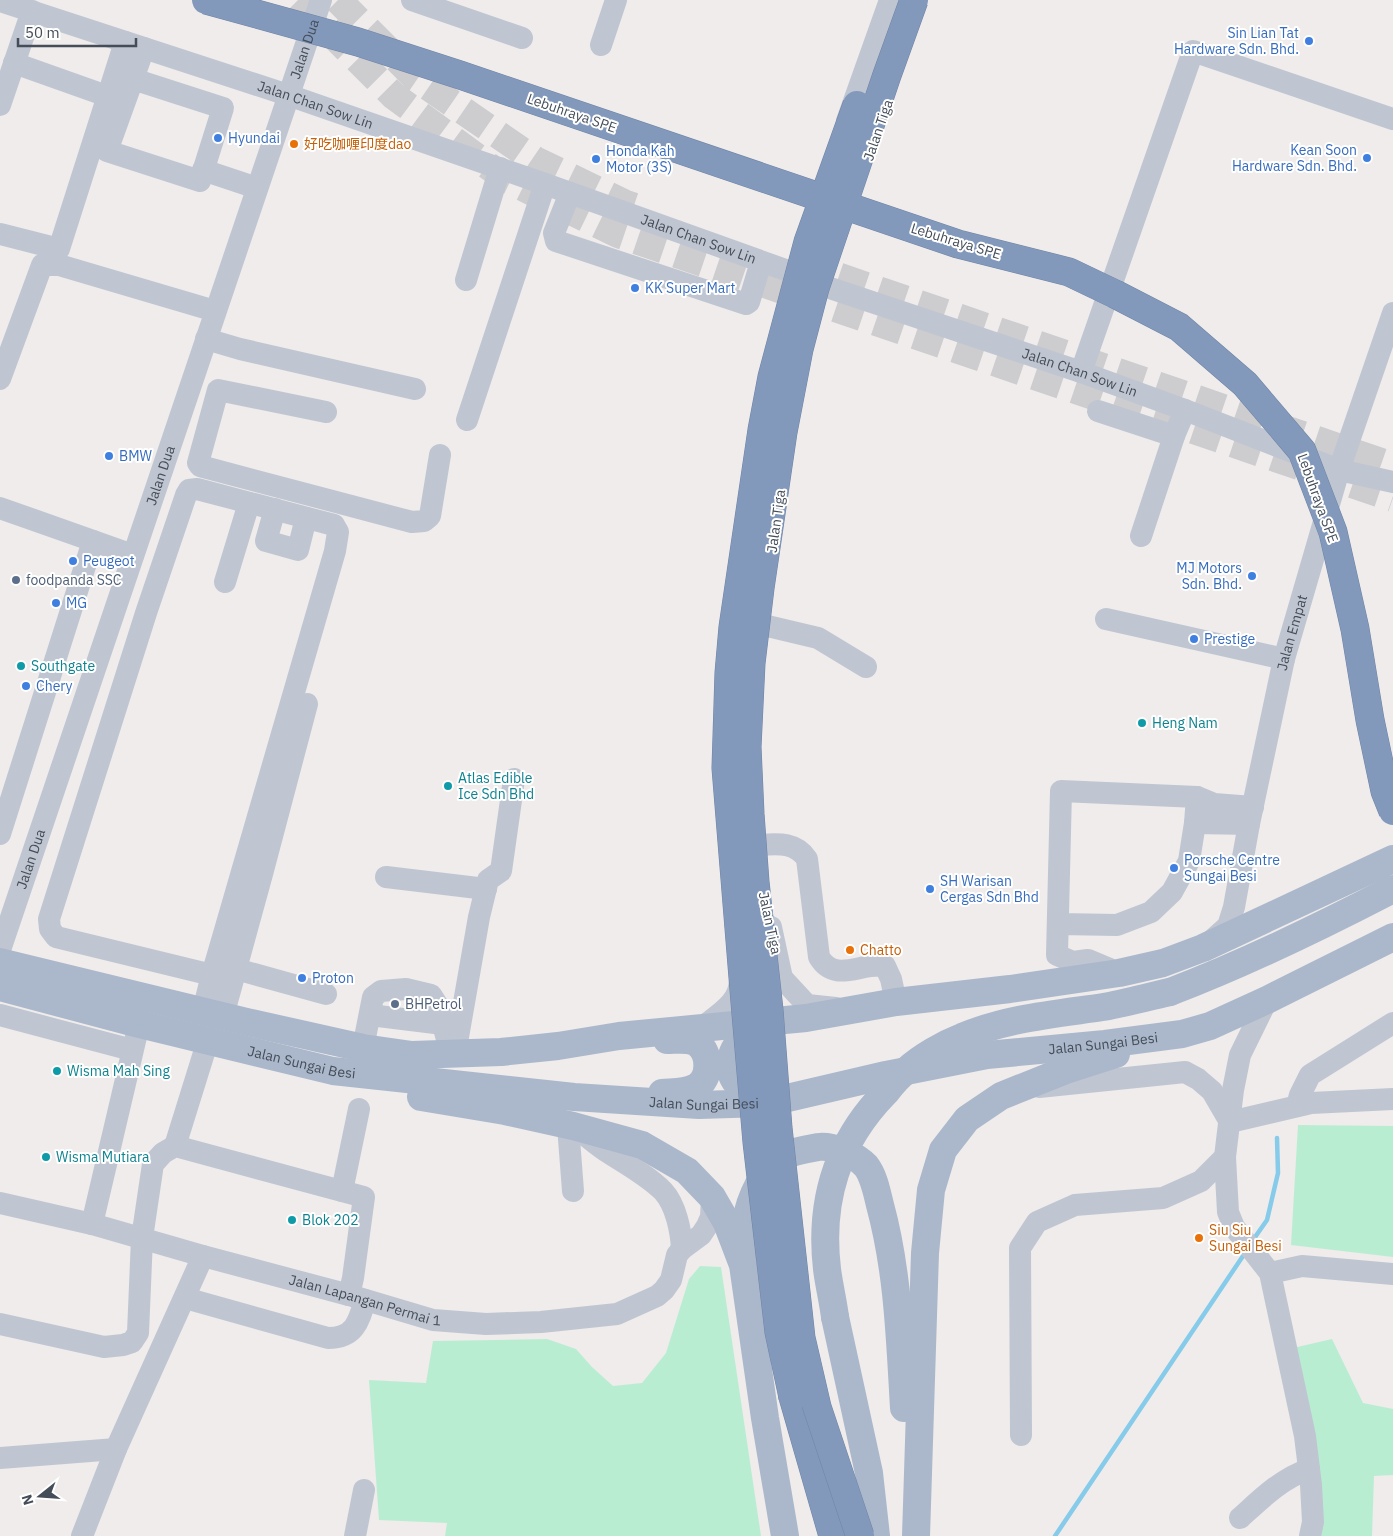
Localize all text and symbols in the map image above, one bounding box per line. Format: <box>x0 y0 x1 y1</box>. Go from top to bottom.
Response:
scale bar <box>18 15 135 47</box>
street label: Jalan Dua <box>286 16 323 81</box>
text: 50 m <box>25 23 60 42</box>
place label: Sin Lian Tat Hardware Sdn. Bhd. <box>1174 24 1299 58</box>
marker: Sin Lian Tat Hardware Sdn. Bhd. <box>1303 35 1315 47</box>
street label: Jalan Chan Sow Lin <box>255 77 376 133</box>
street label: Lebuhraya SPE <box>525 89 619 137</box>
street label: Jalan Tiga <box>859 97 897 163</box>
place label: Hyundai <box>228 129 280 147</box>
marker: Hyundai <box>212 132 224 144</box>
place label: 好吃咖喱印度dao <box>304 135 412 153</box>
marker: 好吃咖喱印度dao <box>288 138 300 150</box>
place label: Kean Soon Hardware Sdn. Bhd. <box>1232 141 1357 175</box>
place label: Honda Kah Motor (3S) <box>606 142 675 176</box>
marker: Kean Soon Hardware Sdn. Bhd. <box>1361 152 1373 164</box>
marker: Honda Kah Motor (3S) <box>590 153 602 165</box>
street label: Jalan Chan Sow Lin <box>639 210 759 268</box>
street label: Lebuhraya SPE <box>909 219 1003 263</box>
place label: KK Super Mart <box>645 279 735 297</box>
marker: KK Super Mart <box>629 282 641 294</box>
street label: Jalan Chan Sow Lin <box>1020 344 1140 401</box>
street label: Jalan Dua <box>142 443 179 508</box>
place label: BMW <box>119 447 153 465</box>
marker: BMW <box>103 450 115 462</box>
street label: Lebuhraya SPE <box>1294 451 1342 545</box>
street label: Jalan Tiga <box>763 488 789 554</box>
place label: Peugeot <box>83 552 135 570</box>
marker: Peugeot <box>67 555 79 567</box>
place label: MJ Motors Sdn. Bhd. <box>1176 559 1242 593</box>
marker: MJ Motors Sdn. Bhd. <box>1246 570 1258 582</box>
place label: foodpanda SSC <box>26 571 122 589</box>
marker: foodpanda SSC <box>10 574 22 586</box>
street label: Jalan Empat <box>1273 592 1311 672</box>
place label: MG <box>66 594 87 612</box>
marker: MG <box>50 597 62 609</box>
place label: Prestige <box>1204 630 1256 648</box>
marker: Prestige <box>1188 633 1200 645</box>
place label: Southgate <box>31 657 95 675</box>
marker: Southgate <box>15 660 27 672</box>
place label: Chery <box>36 677 73 695</box>
marker: Chery <box>20 680 32 692</box>
place label: Heng Nam <box>1152 714 1218 732</box>
marker: Heng Nam <box>1136 717 1148 729</box>
place label: Atlas Edible Ice Sdn Bhd <box>458 769 534 803</box>
marker: Atlas Edible Ice Sdn Bhd <box>442 780 454 792</box>
street label: Jalan Dua <box>12 826 49 891</box>
place label: Porsche Centre Sungai Besi <box>1184 851 1280 885</box>
marker: Porsche Centre Sungai Besi <box>1168 862 1180 874</box>
place label: SH Warisan Cergas Sdn Bhd <box>940 872 1039 906</box>
marker: SH Warisan Cergas Sdn Bhd <box>924 883 936 895</box>
street label: Jalan Tiga <box>755 890 786 956</box>
place label: Chatto <box>860 941 902 959</box>
marker: Chatto <box>844 944 856 956</box>
place label: Proton <box>312 969 354 987</box>
marker: Proton <box>296 972 308 984</box>
place label: BHPetrol <box>405 995 462 1013</box>
marker: BHPetrol <box>389 998 401 1010</box>
street label: Jalan Sungai Besi <box>1048 1028 1159 1058</box>
street label: Jalan Sungai Besi <box>246 1042 356 1082</box>
place label: Wisma Mah Sing <box>67 1062 170 1080</box>
marker: Wisma Mah Sing <box>51 1065 63 1077</box>
street label: Jalan Sungai Besi <box>648 1093 759 1114</box>
place label: Wisma Mutiara <box>56 1148 150 1166</box>
marker: Wisma Mutiara <box>40 1151 52 1163</box>
place label: Blok 202 <box>302 1211 359 1229</box>
marker: Blok 202 <box>286 1214 298 1226</box>
place label: Siu Siu Sungai Besi <box>1209 1221 1282 1255</box>
marker: Siu Siu Sungai Besi <box>1193 1232 1205 1244</box>
street label: Jalan Lapangan Permai 1 <box>287 1270 442 1330</box>
north arrow <box>15 1471 65 1521</box>
text: N <box>17 1492 38 1507</box>

